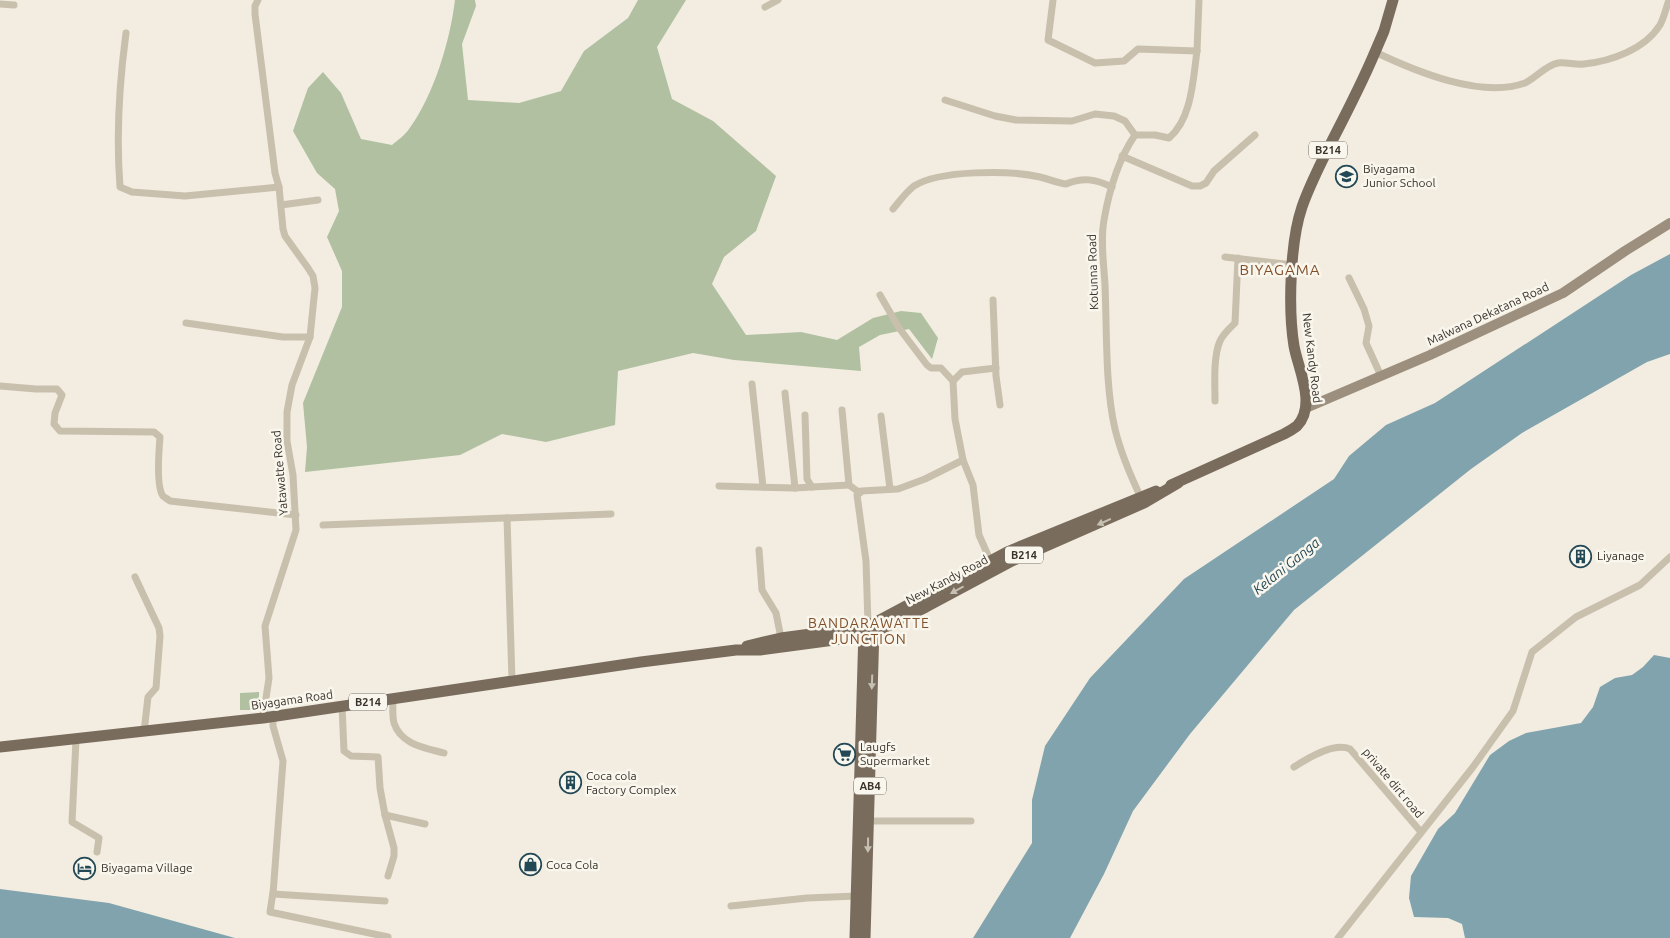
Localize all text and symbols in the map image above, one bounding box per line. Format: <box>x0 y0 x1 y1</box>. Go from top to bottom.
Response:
road number: B214 <box>1309 142 1347 158</box>
place label: Biyagama Junior School <box>1363 162 1436 189</box>
school or university icon: Biyagama Junior School <box>1335 164 1359 188</box>
street label: Kotunna Road <box>1085 234 1100 310</box>
district label: BIYAGAMA <box>1239 261 1321 278</box>
street label: Malwana Dekatana Road <box>1425 280 1551 347</box>
street label: New Kandy Road <box>1301 312 1324 404</box>
street label: Yatawatte Road <box>269 430 290 516</box>
one-way arrow <box>1097 518 1111 526</box>
water label: Kelani Ganga <box>1250 534 1323 598</box>
building icon: Liyanage <box>1569 544 1593 568</box>
road number: B214 <box>1005 546 1043 564</box>
place label: Liyanage <box>1597 549 1644 562</box>
street label: New Kandy Road <box>904 553 990 607</box>
one-way arrow <box>950 586 964 595</box>
district label: BANDARAWATTE JUNCTION <box>808 615 930 647</box>
one-way arrow <box>868 674 876 690</box>
street label: Biyagama Road <box>250 687 334 712</box>
road number: B214 <box>349 694 387 710</box>
place label: Laugfs Supermarket <box>860 740 930 767</box>
supermarket icon: Laugfs Supermarket <box>832 742 856 766</box>
street label: private dirt road <box>1360 745 1426 820</box>
place label: Coca cola Factory Complex <box>586 769 676 796</box>
building icon: Coca cola Factory Complex <box>558 771 582 795</box>
road number: AB4 <box>854 778 886 794</box>
one-way arrow <box>864 837 872 853</box>
shop icon: Coca Cola <box>518 853 542 877</box>
hotel icon: Biyagama Village <box>73 856 97 880</box>
place label: Coca Cola <box>546 858 599 871</box>
place label: Biyagama Village <box>101 861 193 874</box>

